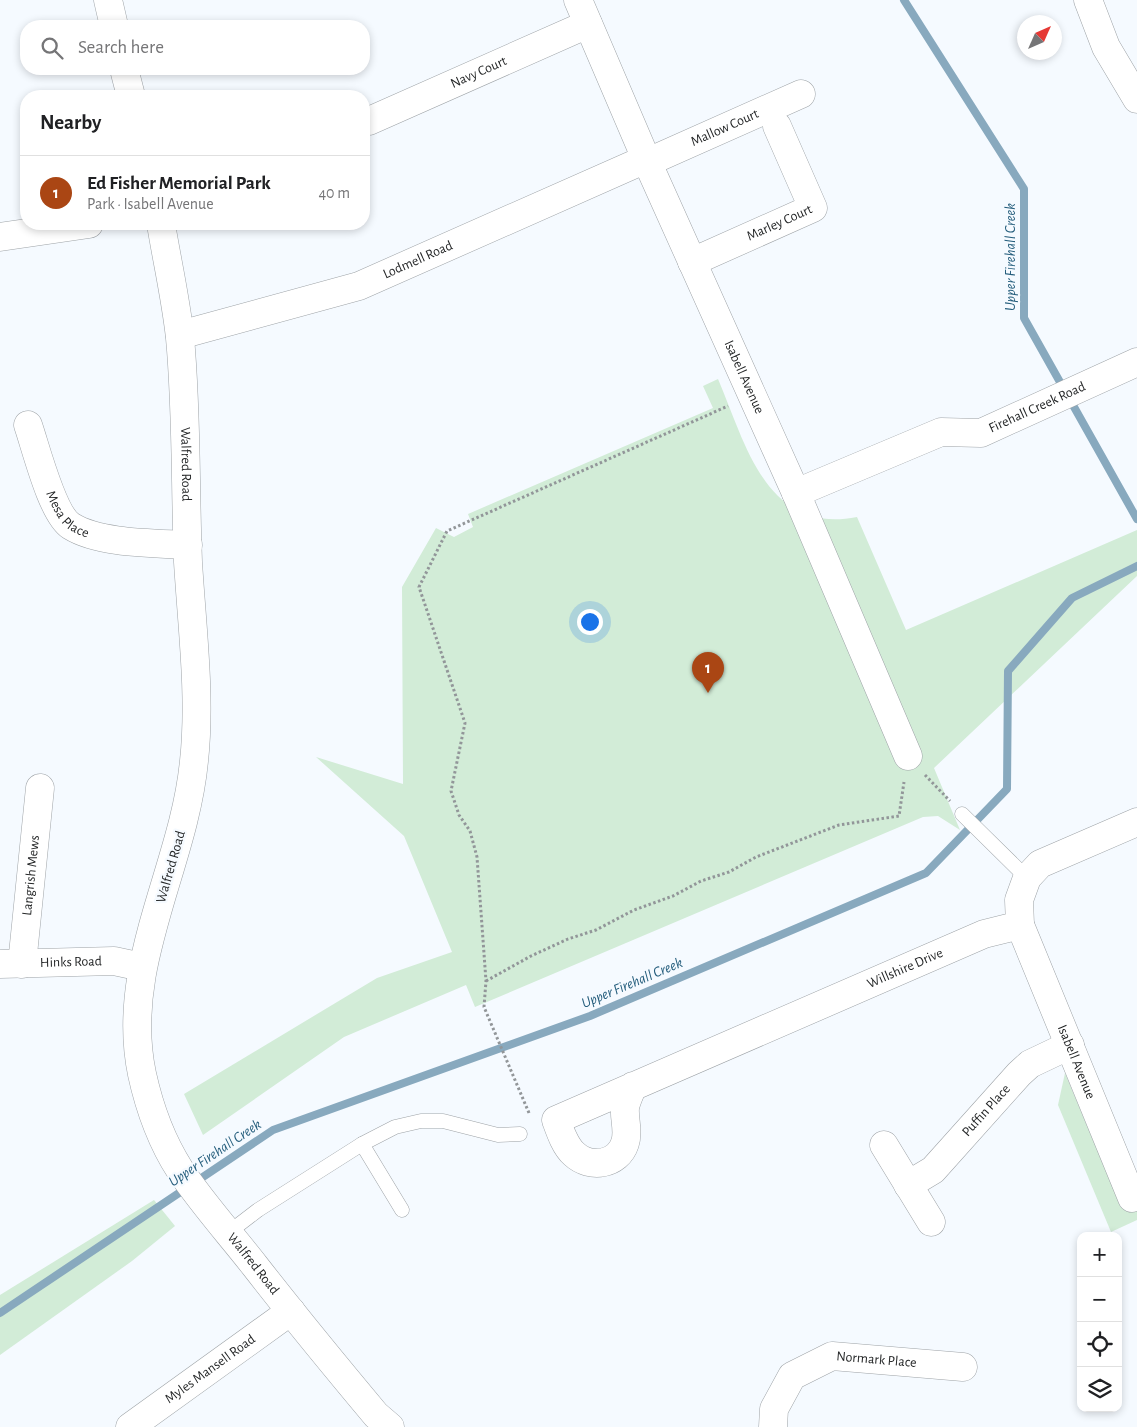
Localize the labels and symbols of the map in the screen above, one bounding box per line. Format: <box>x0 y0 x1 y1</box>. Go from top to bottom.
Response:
north arrow <box>1017 15 1062 60</box>
street label: Navy Court <box>449 54 509 91</box>
street label: Mallow Court <box>689 107 761 149</box>
street label: Marley Court <box>745 202 815 244</box>
water label: Upper Firehall Creek <box>1003 203 1018 311</box>
street label: Lodmell Road <box>381 238 455 281</box>
street label: Isabell Avenue <box>721 338 766 416</box>
street label: Firehall Creek Road <box>987 379 1088 435</box>
street label: Walfred Road <box>178 427 193 502</box>
street label: Mesa Place <box>43 489 91 540</box>
your location <box>577 609 603 635</box>
pin: 1 <box>692 652 724 693</box>
street label: Walfred Road <box>154 829 188 905</box>
street label: Langrish Mews <box>20 835 42 916</box>
street label: Willshire Drive <box>865 946 945 991</box>
street label: Hinks Road <box>40 954 102 970</box>
water label: Upper Firehall Creek <box>579 955 685 1011</box>
street label: Isabell Avenue <box>1055 1023 1098 1101</box>
street label: Puffin Place <box>959 1082 1013 1139</box>
water label: Upper Firehall Creek <box>166 1117 264 1189</box>
street label: Walfred Road <box>224 1230 282 1297</box>
street label: Myles Mansell Road <box>163 1332 258 1406</box>
street label: Normark Place <box>836 1349 917 1370</box>

